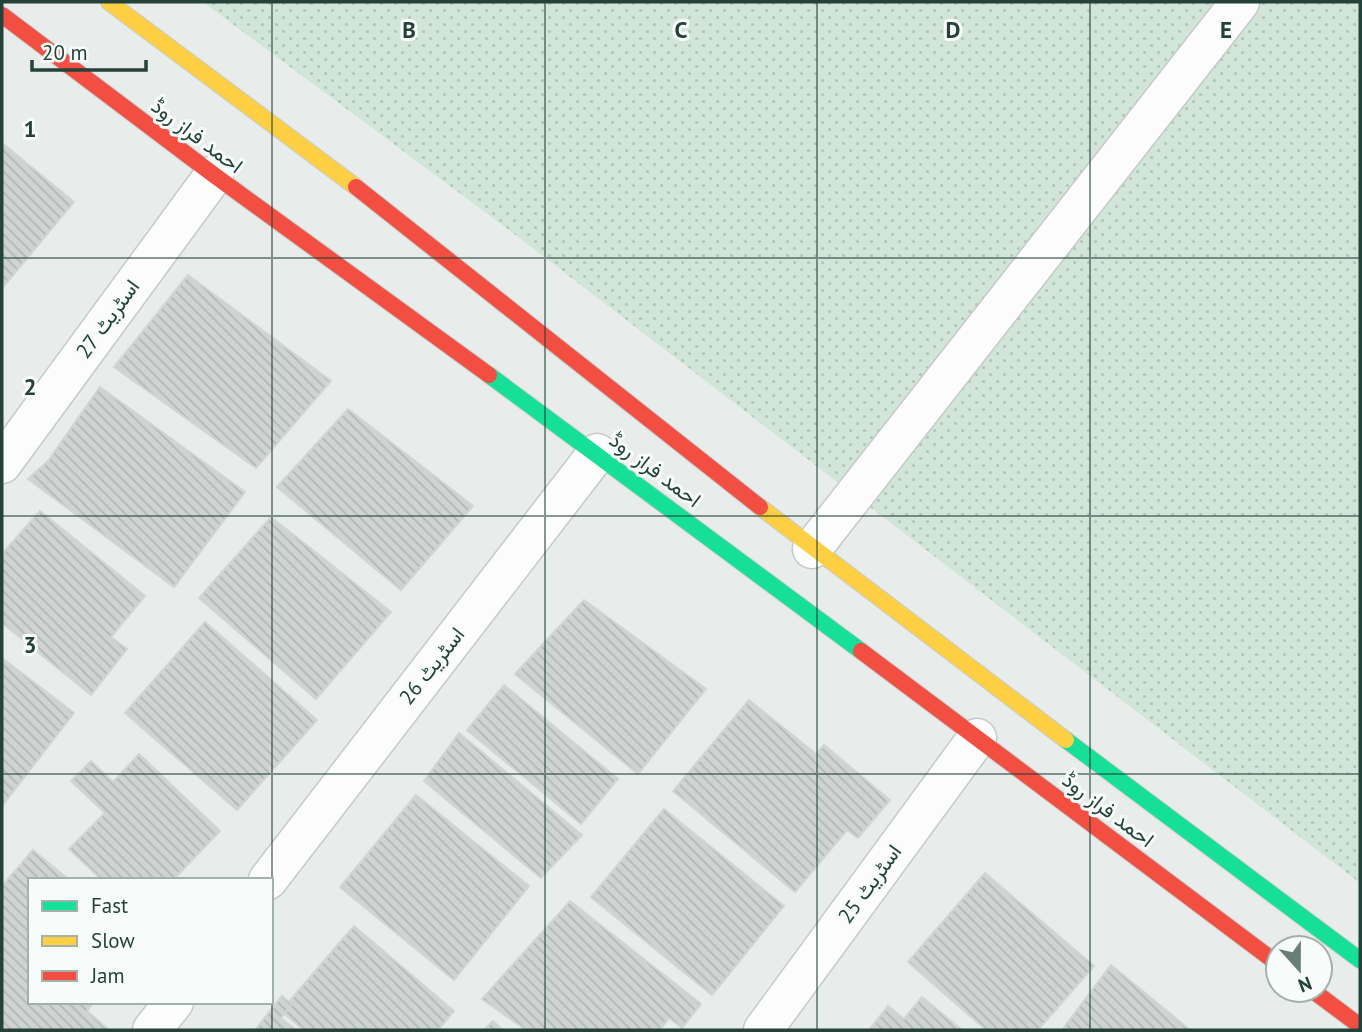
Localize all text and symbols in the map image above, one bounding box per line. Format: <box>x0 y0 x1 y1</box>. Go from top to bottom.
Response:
text: B <box>402 15 416 44</box>
text: C <box>675 15 688 44</box>
text: D <box>946 15 960 44</box>
text: E <box>1220 15 1232 44</box>
scale bar <box>32 28 145 72</box>
text: 20 m <box>42 39 88 66</box>
street label: احمد فراز روڈ <box>146 92 249 179</box>
text: 1 <box>23 114 37 143</box>
street label: اسٹریٹ 27 <box>70 274 145 364</box>
text: 2 <box>23 372 37 401</box>
street label: احمد فراز روڈ <box>604 426 707 513</box>
street label: اسٹریٹ 26 <box>393 621 470 710</box>
text: 3 <box>23 630 37 659</box>
street label: احمد فراز روڈ <box>1057 766 1160 853</box>
street label: اسٹریٹ 25 <box>832 839 907 929</box>
legend <box>28 878 273 1004</box>
text: Fast <box>91 892 128 919</box>
text: Slow <box>91 927 135 954</box>
north arrow <box>1264 934 1334 1004</box>
text: Jam <box>90 962 125 989</box>
text: N <box>1295 971 1315 998</box>

